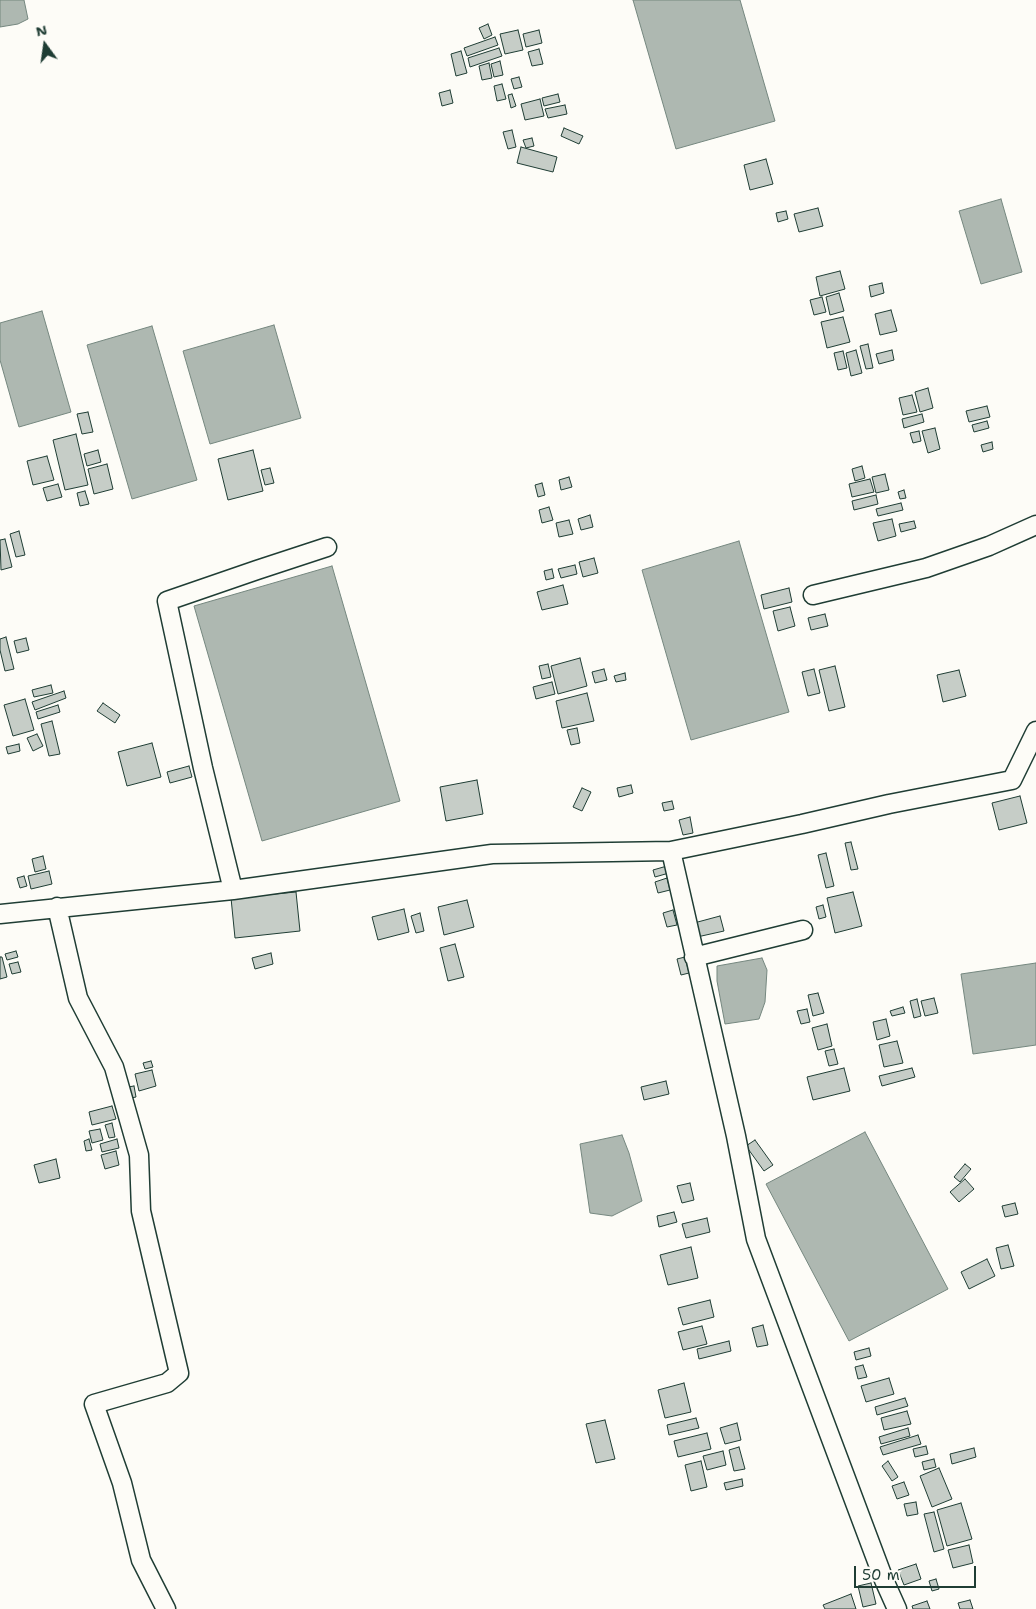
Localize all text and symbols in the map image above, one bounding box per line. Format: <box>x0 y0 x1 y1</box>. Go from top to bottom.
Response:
north arrow <box>20 20 70 70</box>
text: N <box>34 20 49 41</box>
scale bar <box>856 1556 978 1588</box>
text: 50 m <box>862 1565 900 1585</box>

